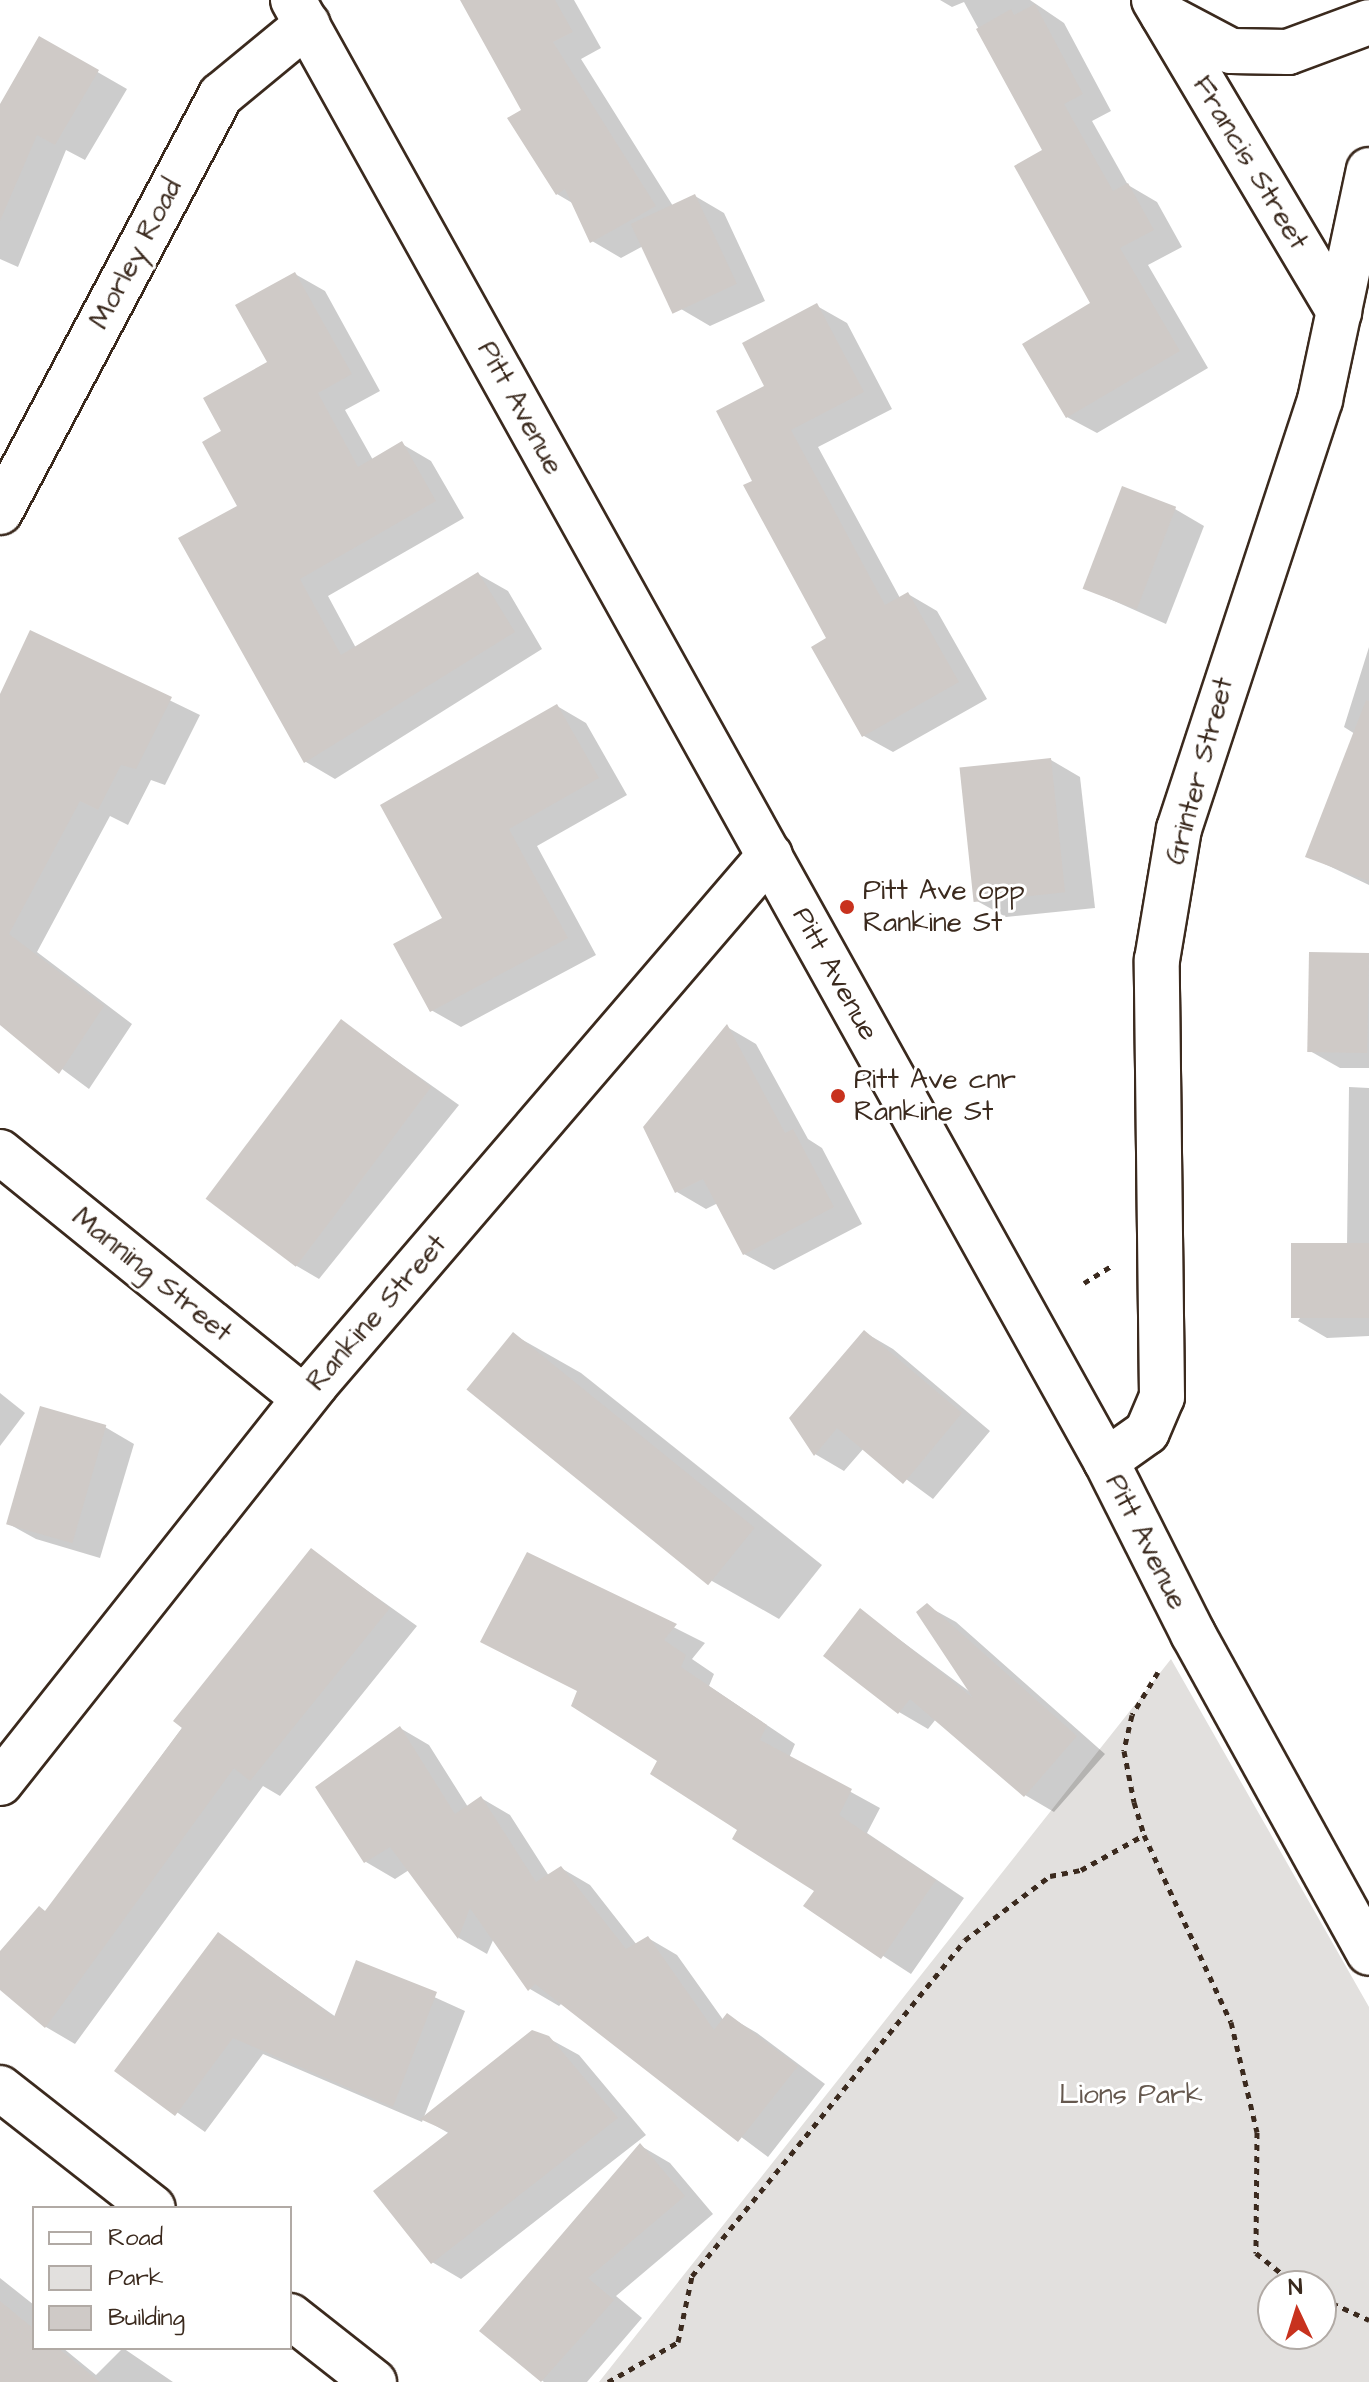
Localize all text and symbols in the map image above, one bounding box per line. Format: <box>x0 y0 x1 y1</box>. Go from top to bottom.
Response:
street label: Francis Street <box>1185 70 1315 256</box>
street label: Morley Road <box>82 173 190 335</box>
street label: Pitt Avenue <box>470 336 570 480</box>
street label: Grinter Street <box>1159 674 1241 868</box>
place label: Pitt Ave opp Rankine St <box>863 874 1025 940</box>
marker: Pitt Ave opp Rankine St <box>838 898 856 916</box>
street label: Pitt Avenue <box>785 902 885 1046</box>
place label: Pitt Ave cnr Rankine St <box>854 1063 1016 1129</box>
marker: Pitt Ave cnr Rankine St <box>829 1087 847 1105</box>
street label: Manning Street <box>65 1200 239 1350</box>
street label: Rankine Street <box>300 1228 454 1398</box>
street label: Pitt Avenue <box>1098 1469 1194 1615</box>
park label: Lions Park <box>1059 2078 1203 2112</box>
legend <box>32 2206 292 2350</box>
text: Road <box>108 2221 163 2255</box>
text: Park <box>108 2261 164 2295</box>
north arrow <box>1257 2270 1337 2350</box>
text: N <box>1287 2272 1303 2303</box>
text: Building <box>108 2301 185 2335</box>

